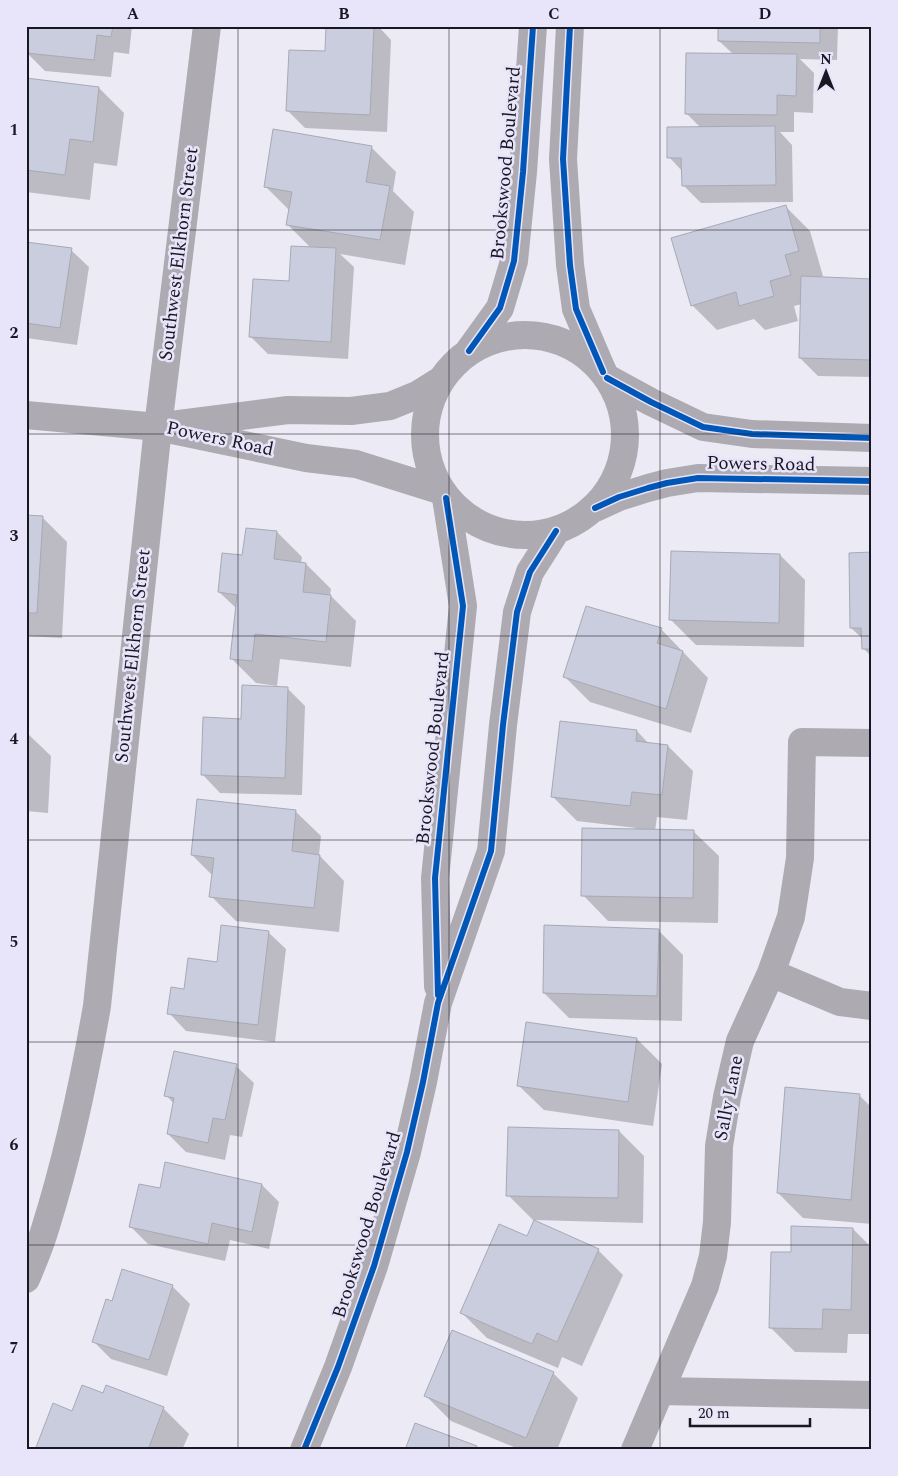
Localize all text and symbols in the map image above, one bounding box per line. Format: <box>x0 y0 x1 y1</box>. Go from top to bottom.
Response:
text: A <box>127 2 140 26</box>
text: B <box>338 2 350 26</box>
text: C <box>548 2 560 26</box>
text: D <box>759 2 772 26</box>
north arrow <box>800 48 850 98</box>
text: N <box>820 49 832 70</box>
street label: Brookswood Boulevard <box>483 65 529 261</box>
text: 1 <box>10 118 18 142</box>
street label: Southwest Elkhorn Street <box>152 145 207 362</box>
text: 2 <box>10 321 19 345</box>
street label: Powers Road <box>164 414 276 464</box>
street label: Powers Road <box>706 449 816 479</box>
text: 3 <box>10 524 19 548</box>
street label: Southwest Elkhorn Street <box>107 547 159 764</box>
street label: Brookswood Boulevard <box>408 650 458 846</box>
text: 4 <box>10 727 19 751</box>
text: 5 <box>10 930 18 954</box>
street label: Sally Lane <box>707 1053 751 1143</box>
street label: Brookswood Boulevard <box>325 1128 409 1322</box>
text: 6 <box>10 1133 19 1157</box>
text: 7 <box>10 1336 19 1360</box>
scale bar <box>690 1396 810 1428</box>
text: 20 m <box>698 1402 730 1425</box>

